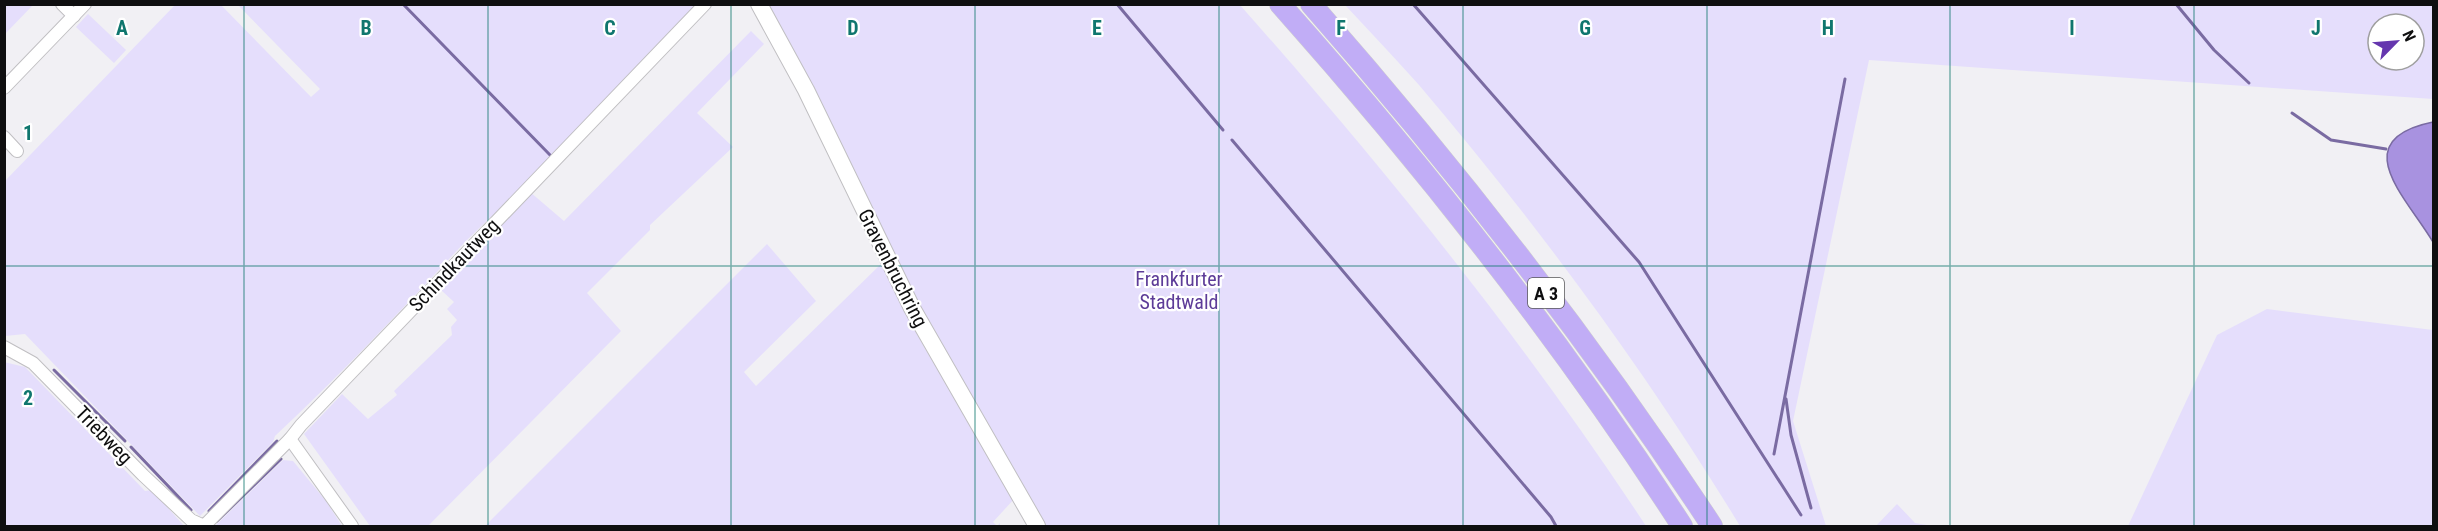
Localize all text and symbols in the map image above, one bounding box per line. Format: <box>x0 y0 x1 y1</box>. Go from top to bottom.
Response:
north arrow <box>2366 12 2426 72</box>
text: A <box>116 16 128 40</box>
text: B <box>360 16 372 40</box>
text: C <box>604 16 616 40</box>
text: D <box>847 16 859 40</box>
text: E <box>1092 16 1102 40</box>
text: F <box>1336 16 1346 40</box>
text: G <box>1579 16 1591 40</box>
text: H <box>1822 16 1834 40</box>
text: I <box>2069 16 2075 40</box>
text: J <box>2311 16 2321 40</box>
text: N <box>2398 27 2420 44</box>
text: 1 <box>23 121 33 145</box>
street label: Gravenbruchring <box>853 205 933 331</box>
street label: Schindkautweg <box>404 214 504 316</box>
park label: Frankfurter Stadtwald <box>1135 267 1223 314</box>
road number: A 3 <box>1528 278 1564 308</box>
text: 2 <box>23 386 33 410</box>
street label: Triebweg <box>70 401 138 469</box>

